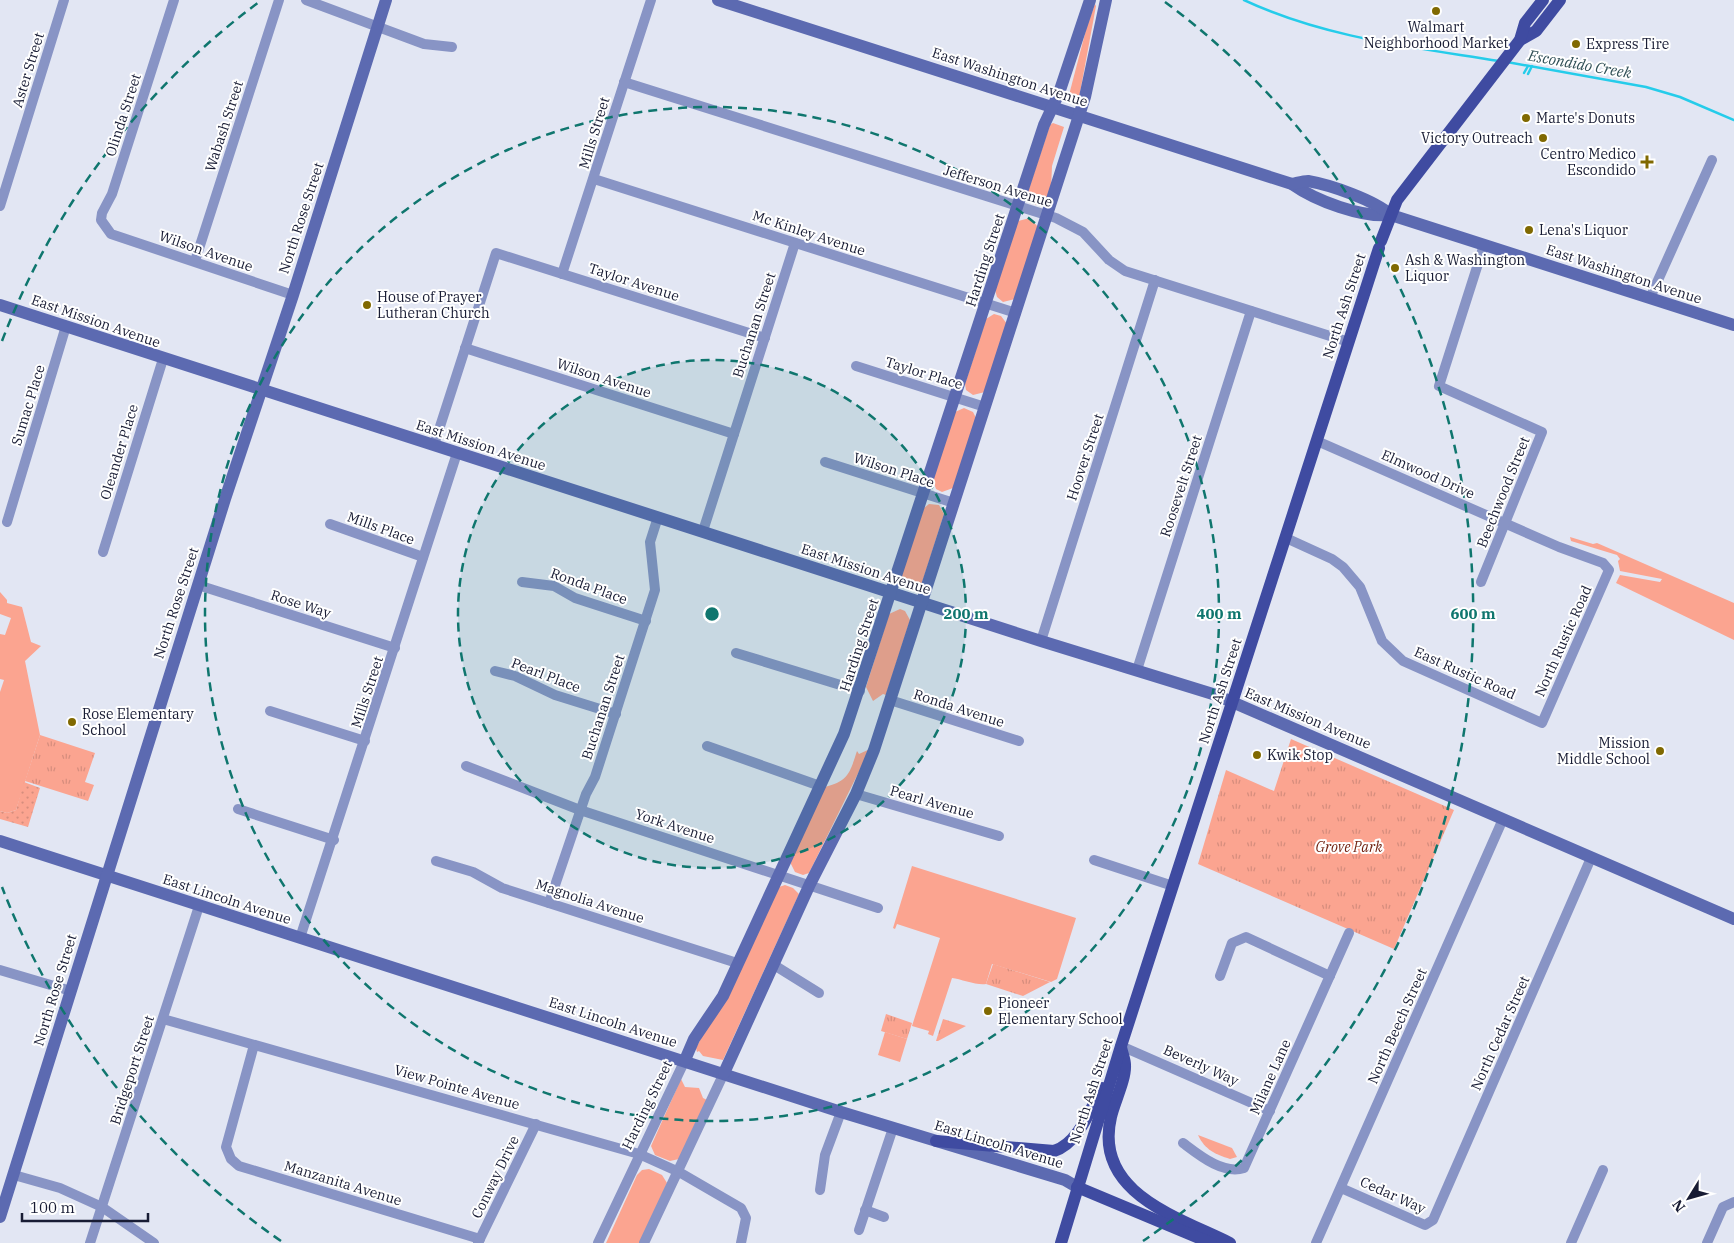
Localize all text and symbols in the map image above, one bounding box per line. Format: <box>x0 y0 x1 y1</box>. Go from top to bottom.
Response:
marker: Walmart Neighborhood Market <box>1430 5 1442 17</box>
place label: Walmart Neighborhood Market <box>1364 18 1508 52</box>
street label: Aster Street <box>8 30 48 110</box>
place label: Express Tire <box>1586 35 1669 53</box>
marker: Express Tire <box>1570 38 1582 50</box>
street label: East Washington Avenue <box>930 43 1090 111</box>
water label: Escondido Creek <box>1526 45 1633 82</box>
street label: Olinda Street <box>101 71 145 159</box>
street label: Wabash Street <box>201 78 247 174</box>
street label: Mills Street <box>575 95 614 171</box>
place label: Marte's Donuts <box>1536 109 1635 127</box>
marker: Marte's Donuts <box>1520 112 1532 124</box>
place label: Victory Outreach <box>1421 129 1533 147</box>
marker: Victory Outreach <box>1537 132 1549 144</box>
place label: Centro Medico Escondido <box>1541 145 1636 179</box>
marker: Centro Medico Escondido <box>1640 155 1654 169</box>
street label: North Rose Street <box>275 160 327 276</box>
street label: Jefferson Avenue <box>941 161 1055 211</box>
street label: Mc Kinley Avenue <box>750 206 868 260</box>
street label: Harding Street <box>961 211 1009 309</box>
place label: Lena's Liquor <box>1539 221 1629 239</box>
marker: Lena's Liquor <box>1523 224 1535 236</box>
street label: Wilson Avenue <box>157 227 255 275</box>
street label: East Washington Avenue <box>1544 240 1704 308</box>
street label: North Ash Street <box>1318 251 1370 361</box>
place label: Ash & Washington Liquor <box>1405 251 1525 285</box>
street label: Taylor Avenue <box>586 259 682 305</box>
marker: Ash & Washington Liquor <box>1389 262 1401 274</box>
street label: Buchanan Street <box>729 270 780 380</box>
place label: House of Prayer Lutheran Church <box>377 288 490 322</box>
street label: East Mission Avenue <box>29 290 163 352</box>
marker: House of Prayer Lutheran Church <box>361 299 373 311</box>
street label: Taylor Place <box>883 353 965 393</box>
street label: Wilson Avenue <box>555 354 653 402</box>
street label: Sumac Place <box>7 362 49 448</box>
street label: Oleander Place <box>96 402 142 502</box>
street label: Hoover Street <box>1062 411 1108 503</box>
street label: East Mission Avenue <box>414 416 548 474</box>
street label: Roosevelt Street <box>1156 433 1206 539</box>
street label: Beechwood Street <box>1473 434 1533 550</box>
street label: Elmwood Drive <box>1379 445 1477 503</box>
street label: Wilson Place <box>851 448 937 492</box>
street label: Mills Place <box>345 508 417 548</box>
street label: East Mission Avenue <box>799 540 933 598</box>
street label: North Rose Street <box>150 545 202 661</box>
street label: Ronda Place <box>548 564 630 608</box>
street label: North Rustic Road <box>1530 582 1596 699</box>
street label: Rose Way <box>269 586 334 622</box>
street label: Harding Street <box>835 596 883 694</box>
text: 200 m <box>943 604 989 623</box>
text: 400 m <box>1196 604 1242 623</box>
text: 600 m <box>1450 604 1496 623</box>
centre of rings <box>703 605 721 623</box>
street label: North Ash Street <box>1194 636 1246 746</box>
street label: East Rustic Road <box>1411 643 1519 704</box>
street label: Buchanan Street <box>578 652 629 762</box>
street label: Mills Street <box>347 654 387 730</box>
street label: Pearl Place <box>509 654 583 696</box>
street label: East Mission Avenue <box>1242 683 1374 753</box>
street label: Ronda Avenue <box>911 685 1007 731</box>
place label: Rose Elementary School <box>82 705 194 739</box>
marker: Rose Elementary School <box>66 716 78 728</box>
place label: Mission Middle School <box>1557 734 1650 768</box>
marker: Mission Middle School <box>1654 745 1666 757</box>
place label: Kwik Stop <box>1267 746 1333 764</box>
marker: Kwik Stop <box>1251 749 1263 761</box>
street label: Pearl Avenue <box>888 781 976 823</box>
street label: York Avenue <box>633 805 717 847</box>
park label: Grove Park <box>1315 838 1383 856</box>
street label: East Lincoln Avenue <box>161 870 293 928</box>
street label: Magnolia Avenue <box>534 875 646 927</box>
street label: North Rose Street <box>29 932 81 1048</box>
street label: North Beech Street <box>1363 965 1431 1087</box>
street label: North Cedar Street <box>1467 973 1533 1093</box>
street label: East Lincoln Avenue <box>547 993 679 1051</box>
place label: Pioneer Elementary School <box>998 994 1123 1028</box>
marker: Pioneer Elementary School <box>982 1005 994 1017</box>
street label: Bridgeport Street <box>106 1013 158 1127</box>
street label: North Ash Street <box>1065 1036 1117 1146</box>
street label: Milane Lane <box>1245 1037 1295 1117</box>
street label: Beverly Way <box>1161 1040 1242 1090</box>
street label: Harding Street <box>618 1057 676 1153</box>
street label: View Pointe Avenue <box>392 1060 522 1114</box>
street label: East Lincoln Avenue <box>932 1116 1066 1172</box>
street label: Conway Drive <box>467 1133 523 1221</box>
street label: Manzanita Avenue <box>282 1157 404 1209</box>
street label: Cedar Way <box>1357 1173 1429 1218</box>
north arrow <box>1664 1173 1714 1223</box>
scale bar <box>22 1190 149 1222</box>
text: N <box>1668 1196 1689 1216</box>
text: 100 m <box>30 1198 75 1217</box>

